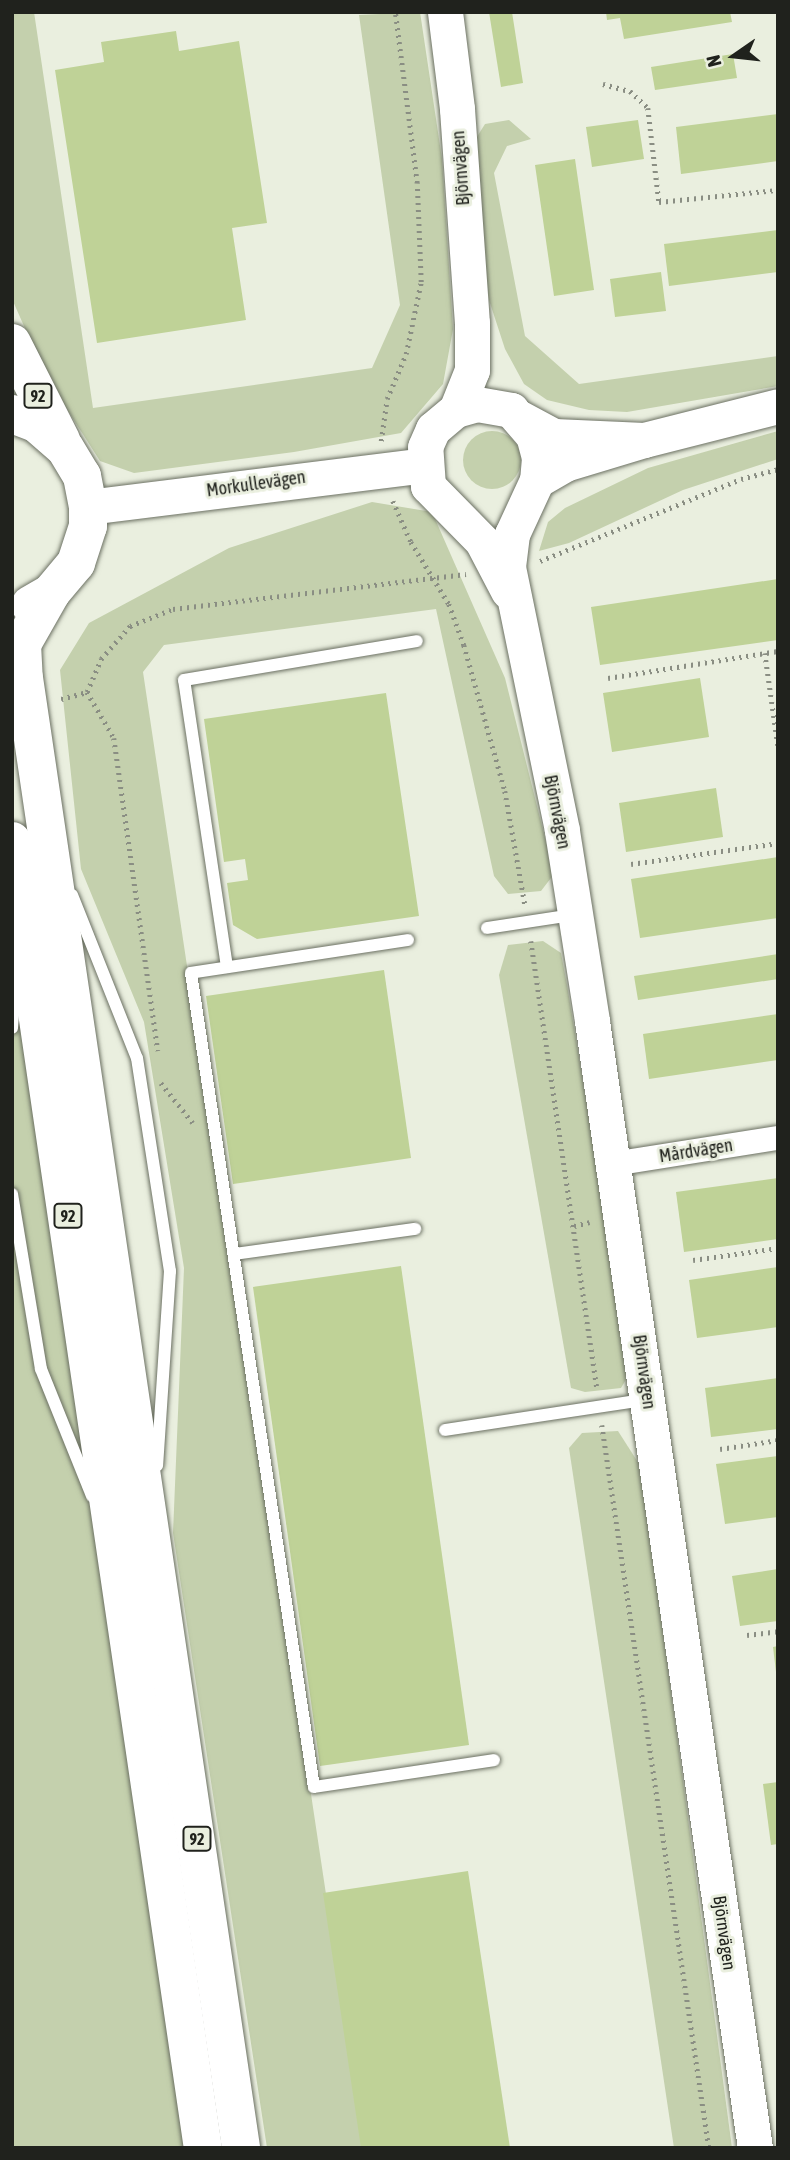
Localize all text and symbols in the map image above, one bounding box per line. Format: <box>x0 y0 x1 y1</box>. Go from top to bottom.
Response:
north arrow <box>699 21 769 91</box>
text: N <box>702 53 726 69</box>
street label: Björnvägen <box>448 130 474 206</box>
road number: 92 <box>22 384 54 408</box>
street label: Morkullevägen <box>205 466 307 502</box>
street label: Björnvägen <box>539 773 575 851</box>
street label: Mårdvägen <box>658 1135 734 1167</box>
road number: 92 <box>52 1204 84 1228</box>
street label: Björnvägen <box>628 1333 660 1411</box>
road number: 92 <box>181 1826 213 1852</box>
street label: Björnvägen <box>708 1894 740 1972</box>

